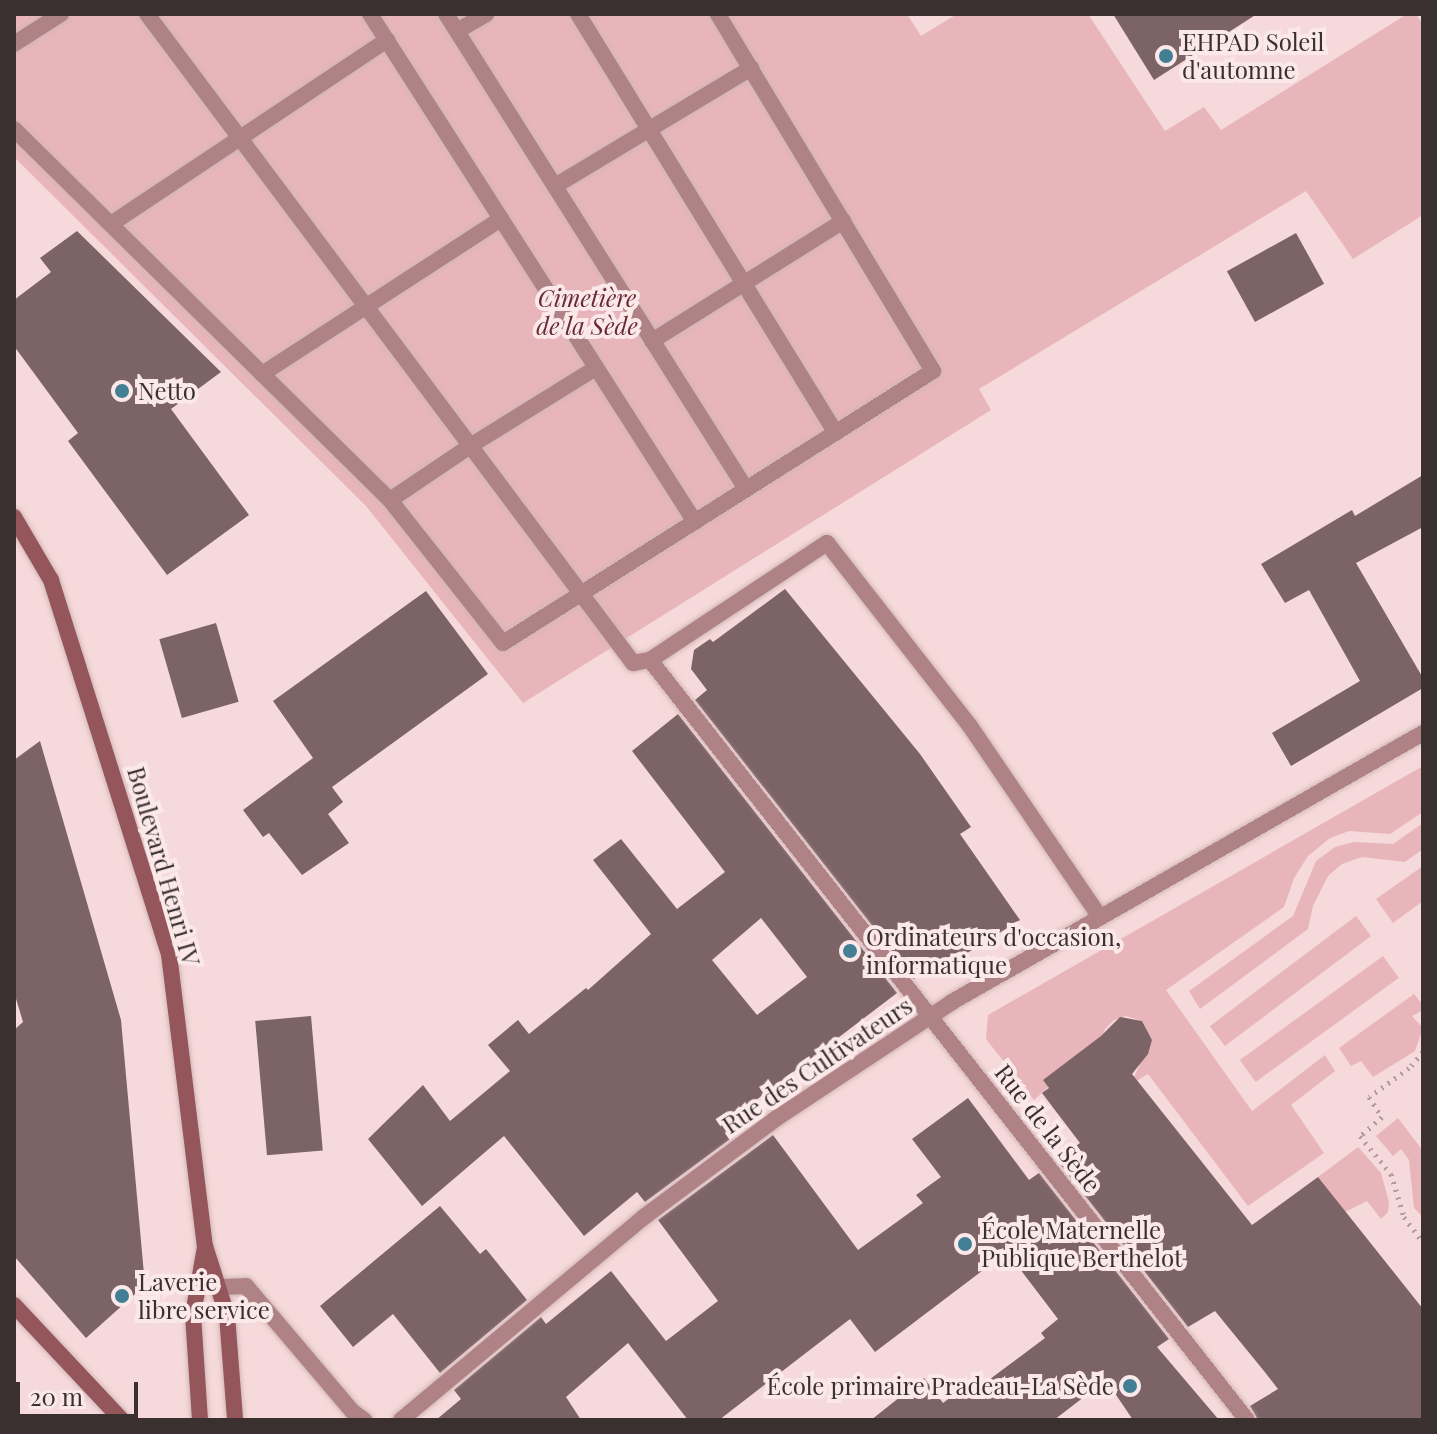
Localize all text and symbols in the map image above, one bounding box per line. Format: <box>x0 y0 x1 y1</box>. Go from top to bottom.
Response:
place label: EHPAD Soleil d'automne <box>1182 28 1324 84</box>
marker: EHPAD Soleil d'automne <box>1157 47 1175 65</box>
park label: Cimetière de la Sède <box>536 284 638 340</box>
place label: Netto <box>138 377 196 405</box>
marker: Netto <box>113 382 131 400</box>
street label: Boulevard Henri IV <box>122 763 206 969</box>
place label: Ordinateurs d'occasion, informatique <box>866 923 1121 979</box>
marker: Ordinateurs d'occasion, informatique <box>841 942 859 960</box>
street label: Rue des Cultivateurs <box>717 991 917 1139</box>
street label: Rue de la Sède <box>989 1058 1107 1198</box>
place label: École Maternelle Publique Berthelot <box>981 1216 1183 1272</box>
marker: École Maternelle Publique Berthelot <box>956 1235 974 1253</box>
place label: Laverie libre service <box>138 1268 270 1324</box>
marker: Laverie libre service <box>113 1287 131 1305</box>
scale bar <box>20 1366 142 1416</box>
place label: École primaire Pradeau-La Sède <box>766 1372 1114 1400</box>
marker: École primaire Pradeau-La Sède <box>1121 1377 1139 1395</box>
text: 20 m <box>30 1380 83 1412</box>

